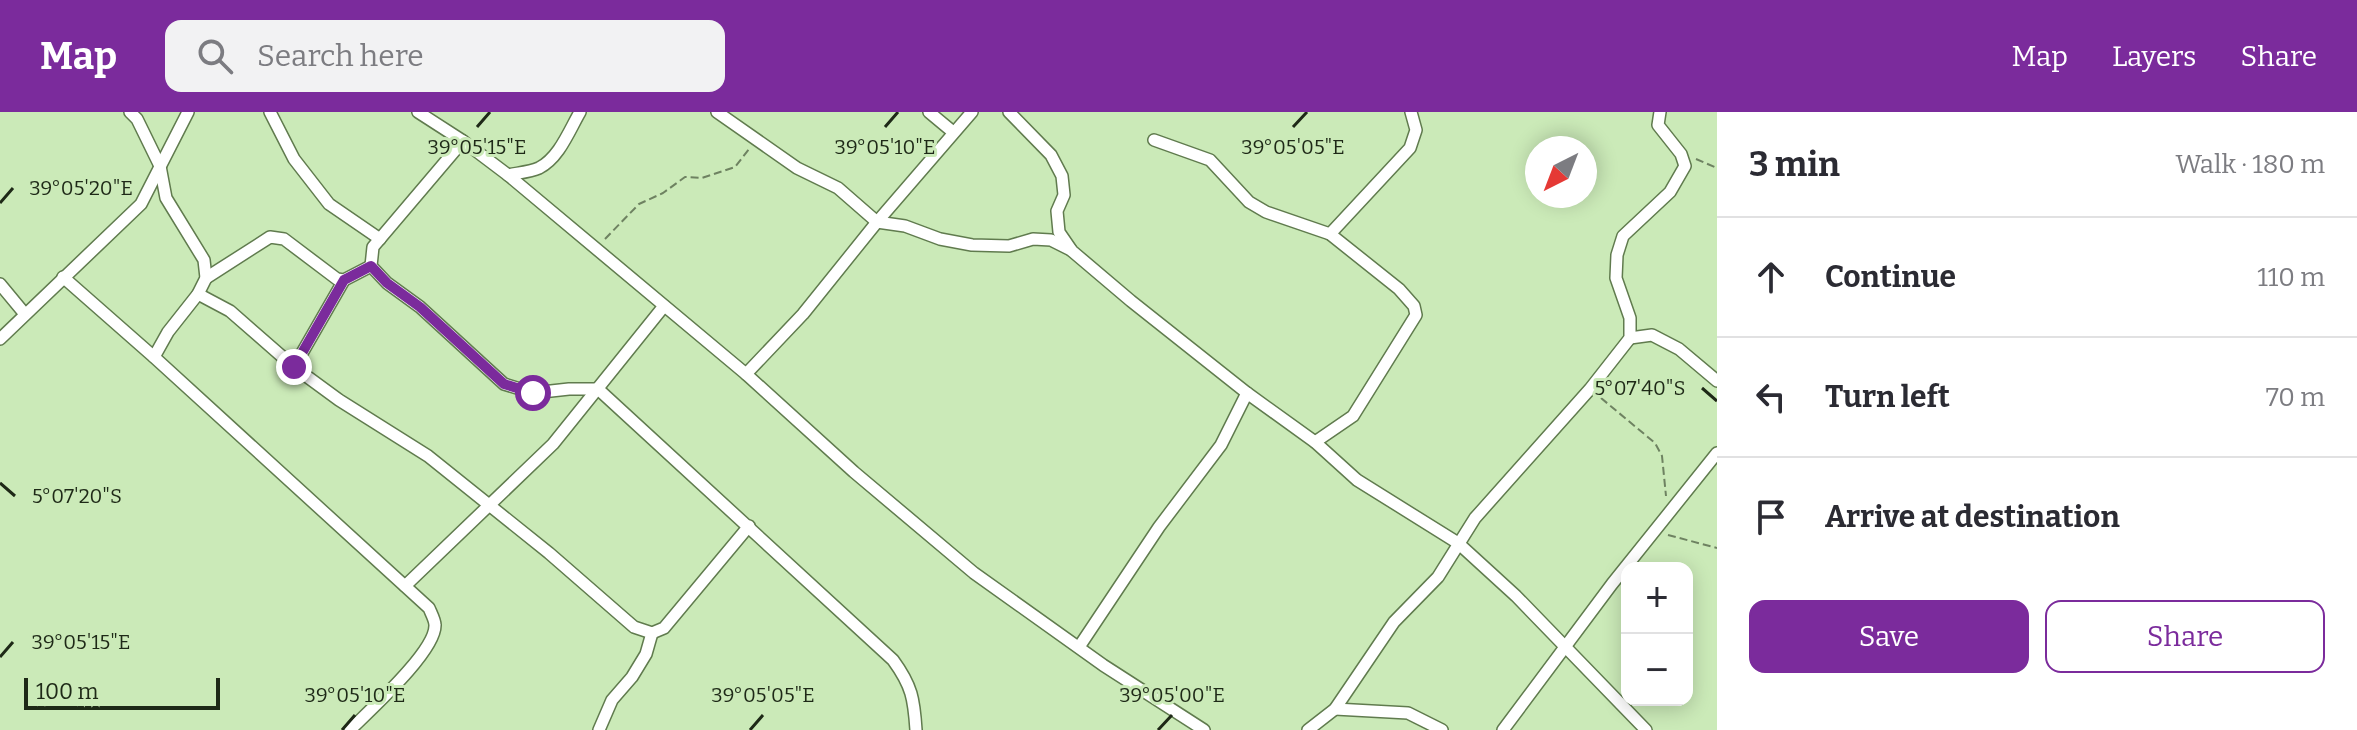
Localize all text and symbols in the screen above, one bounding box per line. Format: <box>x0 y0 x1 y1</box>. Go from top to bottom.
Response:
search box <box>165 20 725 92</box>
text: Map <box>40 33 117 79</box>
icon: search <box>193 34 237 78</box>
text: Search here <box>257 38 424 74</box>
text: Map <box>2011 40 2068 73</box>
text: Layers <box>2112 40 2196 73</box>
text: Share <box>2240 40 2317 73</box>
text: 39°05'15"E <box>428 135 526 159</box>
text: 39°05'10"E <box>835 135 935 159</box>
text: 39°05'05"E <box>1241 135 1345 159</box>
north arrow <box>1525 136 1597 208</box>
text: 3 min <box>1749 144 1840 185</box>
text: Walk · 180 m <box>2175 149 2325 180</box>
text: 39°05'20"E <box>29 176 133 200</box>
icon: ahead <box>1749 255 1793 299</box>
text: Continue <box>1825 259 1956 295</box>
text: 110 m <box>2257 262 2325 293</box>
route end <box>276 349 312 385</box>
route start <box>515 375 551 411</box>
icon: left <box>1749 375 1793 419</box>
text: 5°07'40"S <box>1595 376 1685 400</box>
text: Turn left <box>1825 379 1950 415</box>
text: 70 m <box>2266 382 2325 413</box>
text: 5°07'20"S <box>32 484 122 508</box>
icon: arrive <box>1749 495 1793 539</box>
text: Arrive at destination <box>1825 499 2120 535</box>
map controls <box>1621 562 1693 706</box>
button: + <box>1621 562 1693 634</box>
button: Save <box>1749 600 2029 673</box>
button: Share <box>2045 600 2325 673</box>
text: 39°05'15"E <box>32 630 130 654</box>
button: − <box>1621 634 1693 706</box>
scale bar <box>24 674 220 710</box>
text: 100 m <box>36 678 99 705</box>
text: 39°05'10"E <box>305 683 405 707</box>
text: 39°05'05"E <box>711 683 815 707</box>
text: 39°05'00"E <box>1119 683 1225 707</box>

